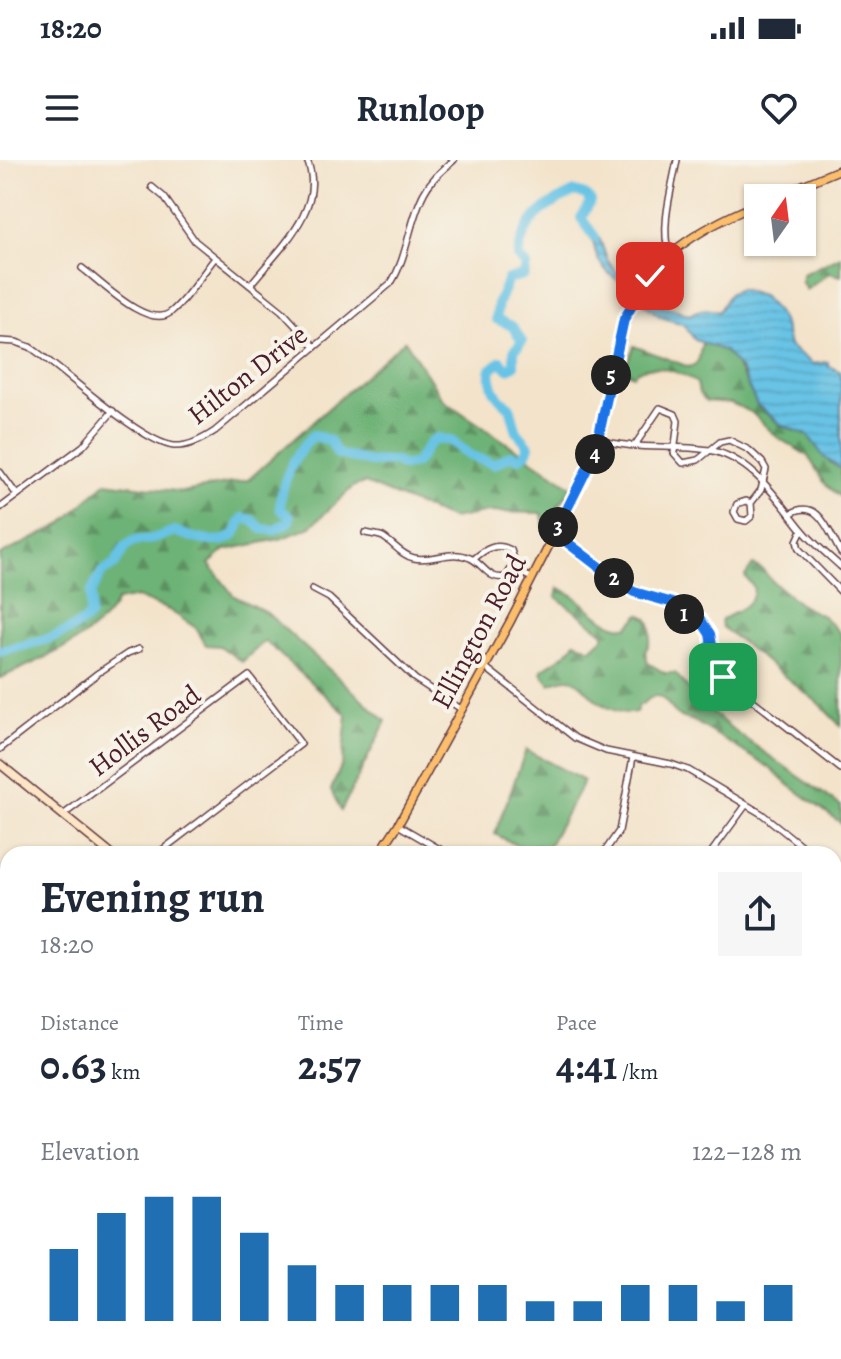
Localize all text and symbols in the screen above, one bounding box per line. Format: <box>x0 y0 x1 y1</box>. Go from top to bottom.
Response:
text: 18:20 <box>40 8 102 48</box>
text: Runloop <box>356 84 485 133</box>
icon: menu <box>40 86 84 130</box>
icon: heart <box>757 86 801 130</box>
north arrow <box>744 184 816 256</box>
map controls <box>744 184 816 256</box>
pin <box>616 242 684 310</box>
icon: check <box>628 254 672 298</box>
street label: Hilton Drive <box>180 316 315 434</box>
pin: 5 <box>591 355 631 395</box>
text: 5 <box>606 360 616 390</box>
pin: 4 <box>575 434 615 474</box>
text: 4 <box>590 439 600 469</box>
pin: 3 <box>538 507 578 547</box>
text: 3 <box>553 512 563 542</box>
street label: Ellington Road <box>422 547 536 715</box>
pin: 2 <box>594 558 634 598</box>
text: 2 <box>609 563 619 593</box>
pin: 1 <box>664 594 704 634</box>
text: 1 <box>680 599 688 629</box>
pin <box>689 643 757 711</box>
icon: arrive <box>701 655 745 699</box>
street label: Hollis Road <box>81 676 209 785</box>
text: Evening run <box>40 867 265 927</box>
button: share <box>718 872 802 956</box>
text: 18:20 <box>40 927 94 962</box>
text: Distance <box>40 1008 119 1038</box>
text: Time <box>298 1008 344 1038</box>
text: Pace <box>556 1008 597 1038</box>
text: 0.63 <box>40 1038 107 1093</box>
text: 2:57 <box>298 1038 361 1093</box>
text: 4:41 <box>556 1038 617 1093</box>
text: km <box>107 1057 141 1087</box>
text: /km <box>617 1057 658 1087</box>
text: Elevation <box>40 1134 140 1169</box>
text: 122–128 m <box>692 1134 802 1169</box>

